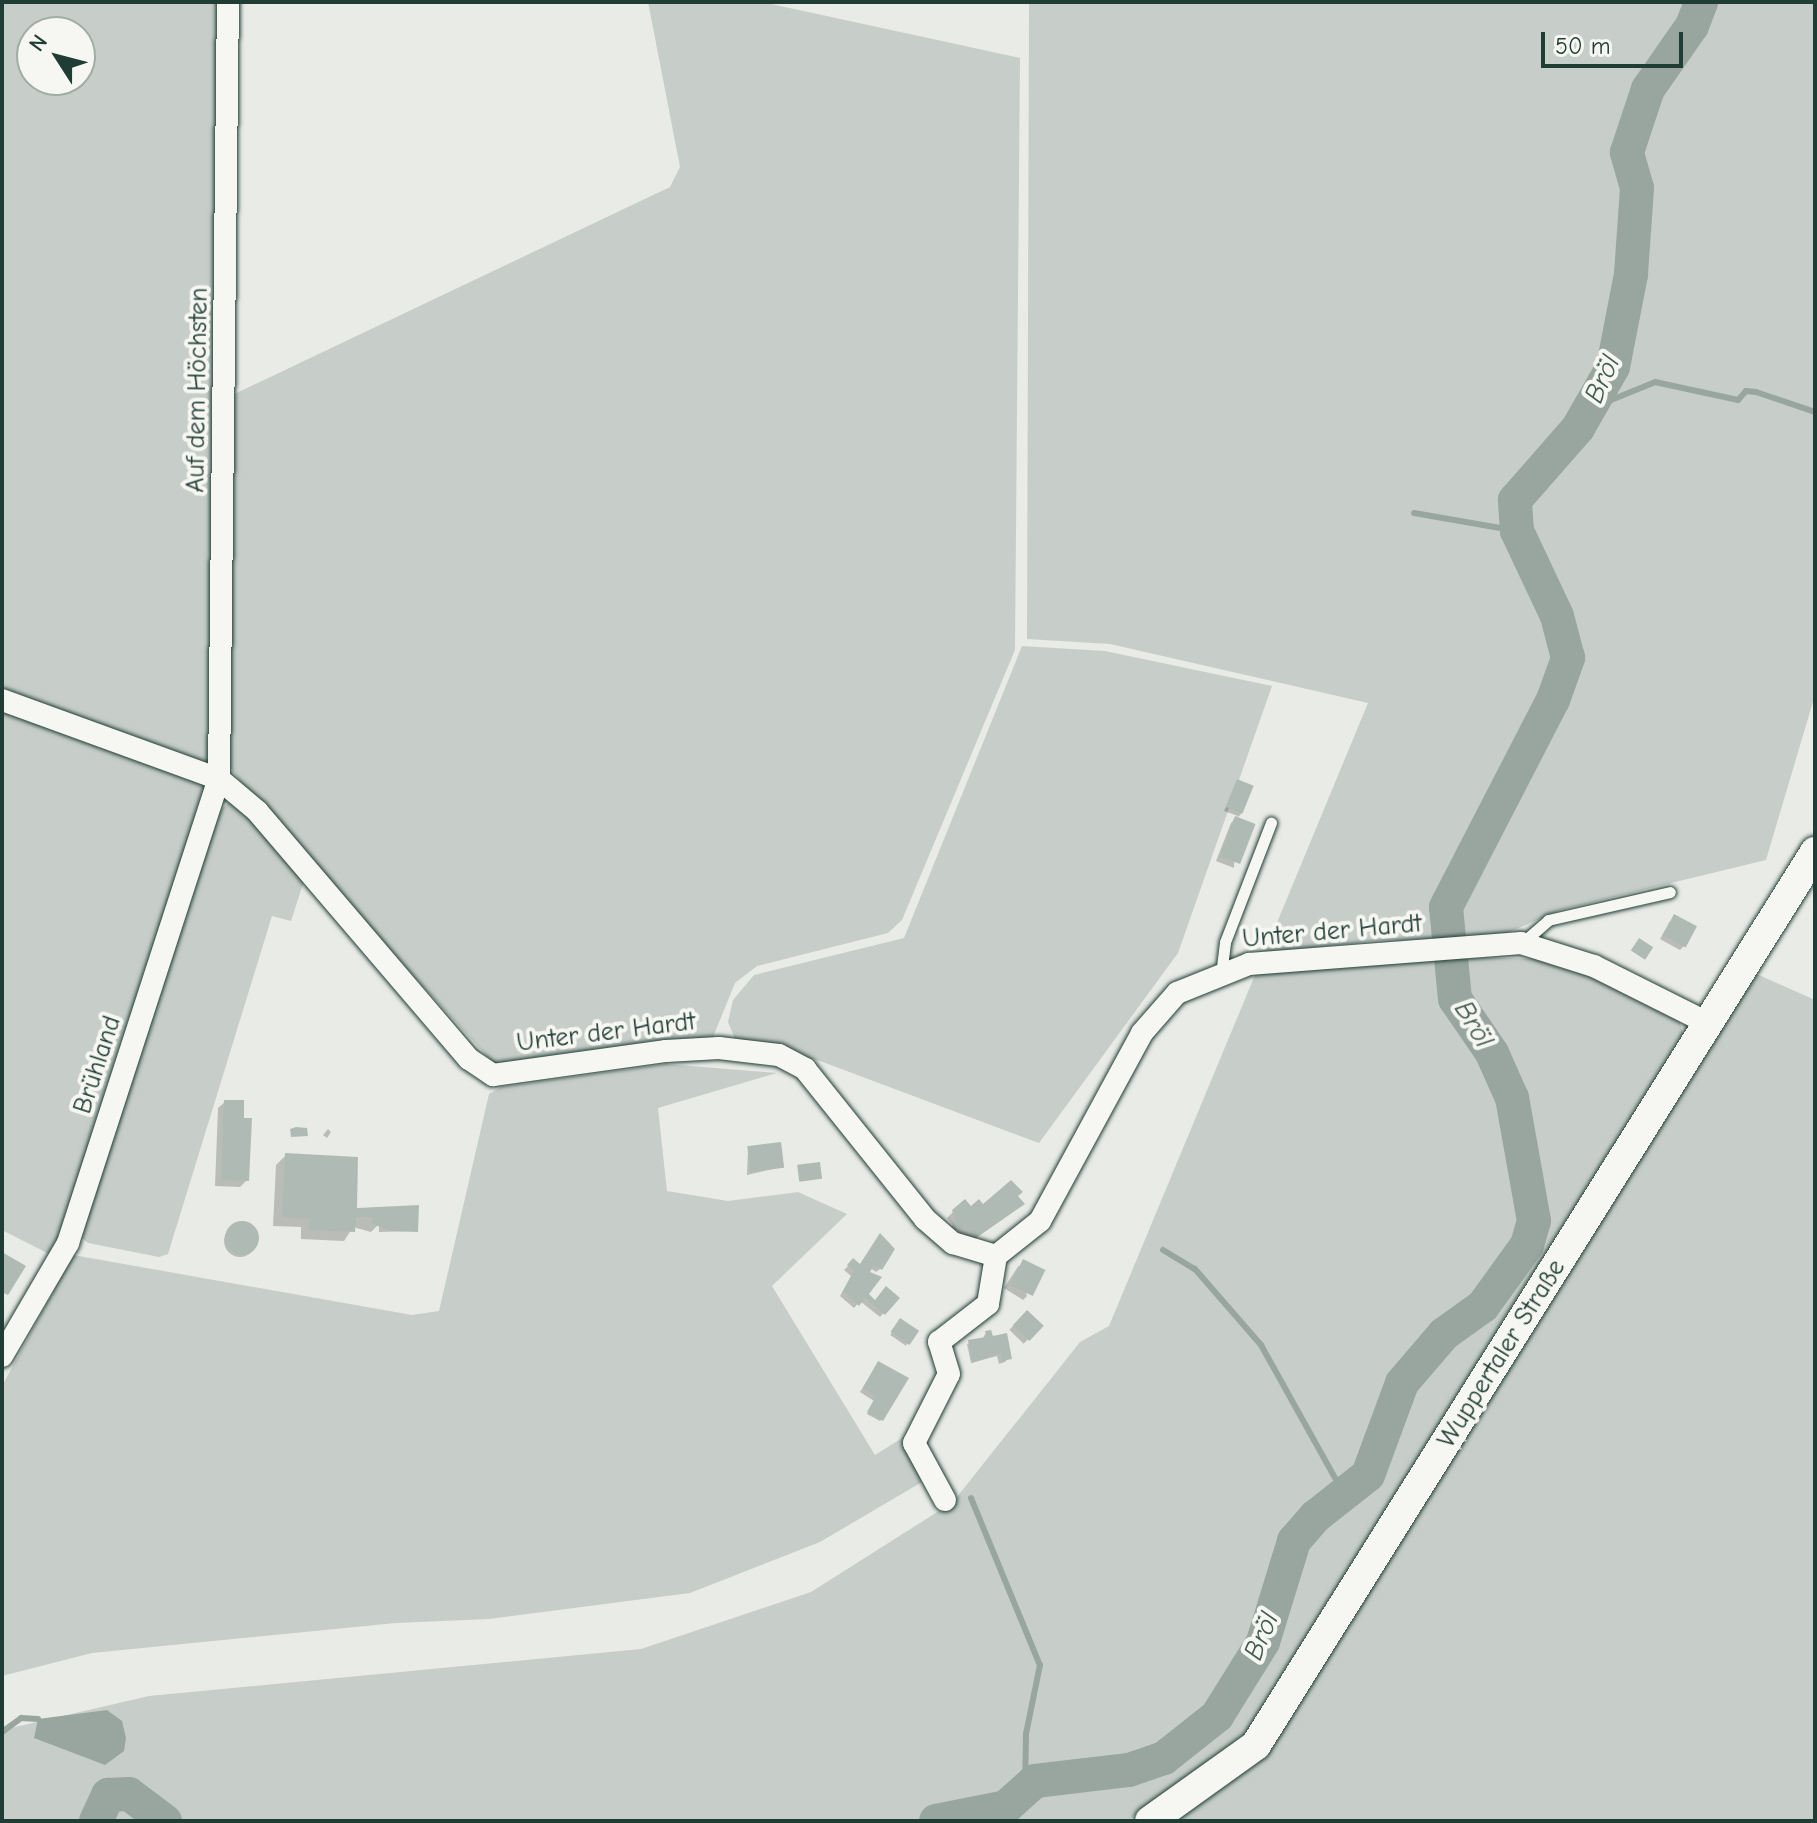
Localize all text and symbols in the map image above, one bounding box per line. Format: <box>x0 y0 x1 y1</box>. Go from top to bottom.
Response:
north arrow <box>16 16 96 96</box>
scale bar <box>1545 16 1687 66</box>
text: N <box>23 30 53 57</box>
text: 50 m <box>1555 32 1611 60</box>
street label: Auf dem Höchsten <box>181 287 215 493</box>
water label: Bröl <box>1577 350 1627 408</box>
street label: Unter der Hardt <box>1241 909 1423 955</box>
water label: Bröl <box>1447 995 1501 1053</box>
street label: Unter der Hardt <box>515 1007 697 1059</box>
street label: Brühland <box>68 1012 128 1118</box>
street label: Wuppertaler Straße <box>1431 1254 1573 1454</box>
water label: Bröl <box>1236 1607 1286 1665</box>

